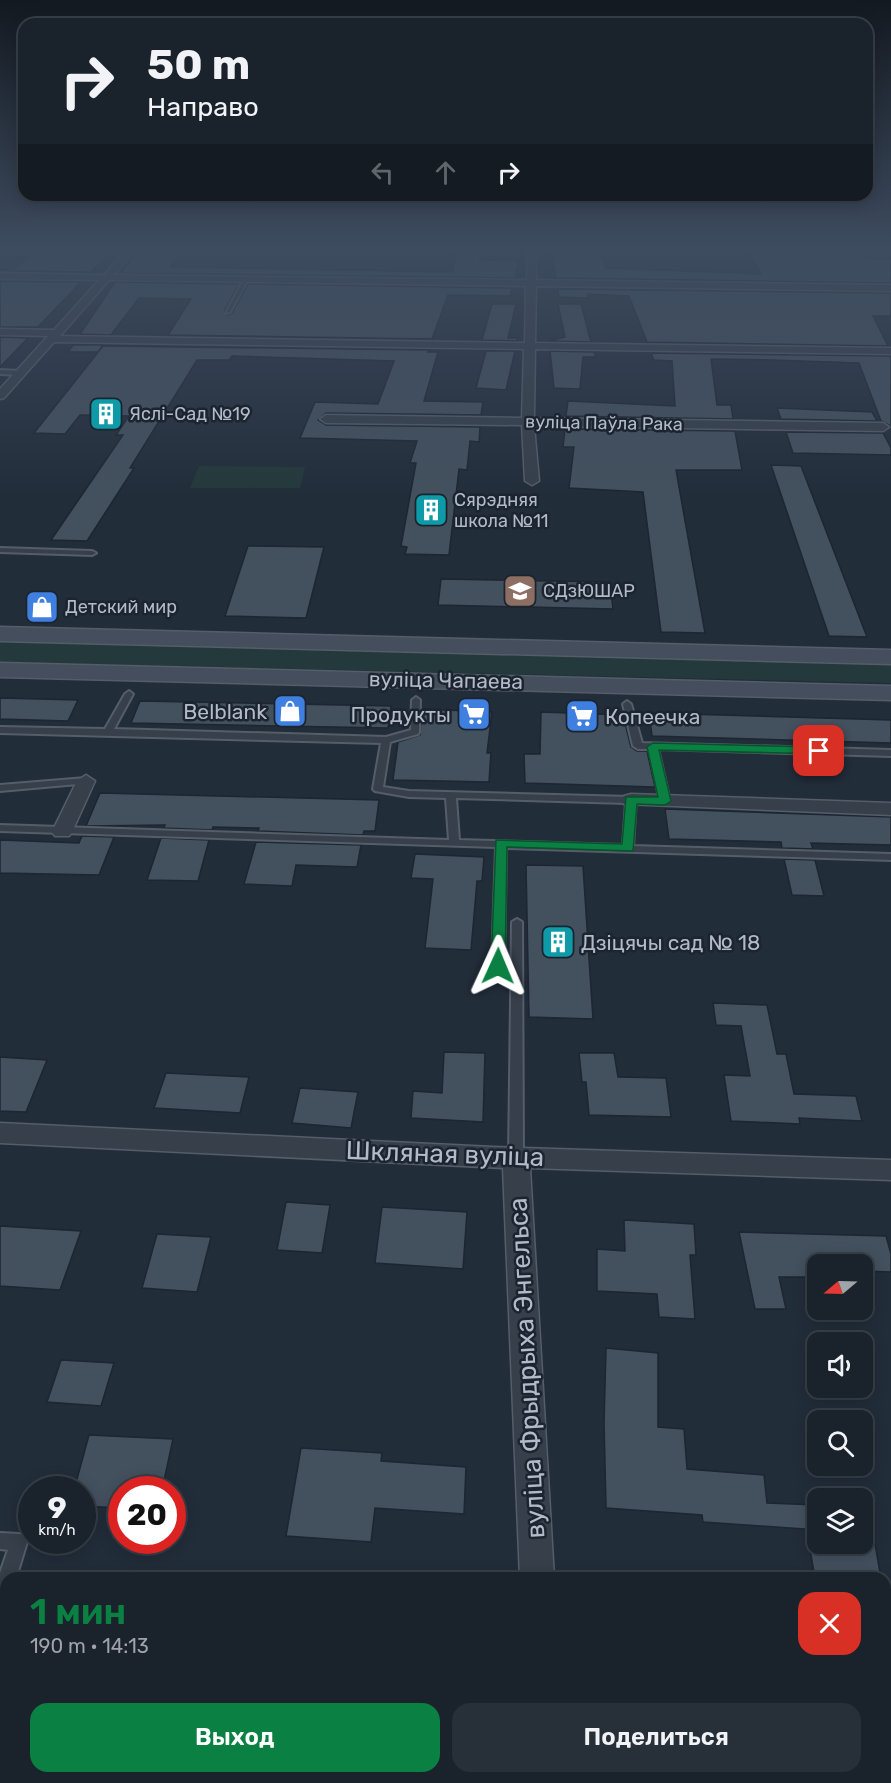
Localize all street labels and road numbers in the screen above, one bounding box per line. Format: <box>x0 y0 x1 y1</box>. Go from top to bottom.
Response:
street label: вуліца Паўла Рака <box>525 411 683 435</box>
street label: вуліца Чапаева <box>369 666 523 694</box>
street label: Шкляная вуліца <box>345 1135 545 1173</box>
street label: вуліца Фрыдрыха Энгельса <box>503 1197 551 1539</box>

